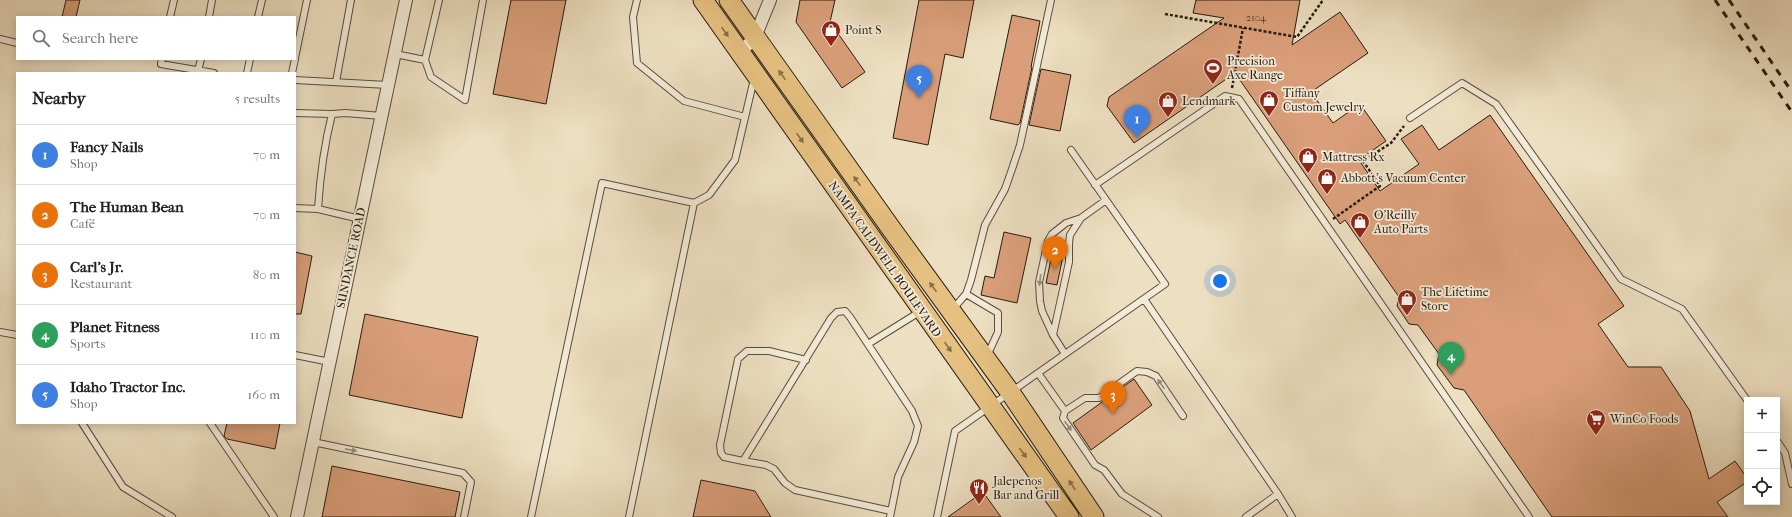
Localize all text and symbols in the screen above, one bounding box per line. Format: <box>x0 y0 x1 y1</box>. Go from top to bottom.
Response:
house number: 2104 <box>1246 12 1267 24</box>
search box <box>16 16 296 60</box>
shop icon: Point S <box>820 19 842 47</box>
place label: Point S <box>845 23 881 37</box>
icon: search <box>30 27 52 49</box>
one-way arrow <box>721 27 729 37</box>
text: Search here <box>62 29 138 47</box>
place label: Precision Axe Range <box>1226 54 1283 82</box>
sports icon: Precision Axe Range <box>1202 57 1224 85</box>
pin: 5 <box>906 65 932 98</box>
one-way arrow <box>778 70 786 80</box>
place label: Tiffany Custom Jewelry <box>1283 86 1365 114</box>
text: Nearby <box>32 88 86 108</box>
shop icon: Tiffany Custom Jewelry <box>1258 89 1280 117</box>
shop icon: Lendmark <box>1157 90 1179 118</box>
text: 5 results <box>235 91 280 106</box>
place label: Lendmark <box>1182 94 1236 108</box>
pin: 1 <box>1124 105 1150 138</box>
one-way arrow <box>796 133 804 143</box>
text: Fancy Nails <box>70 138 143 156</box>
shop icon: Mattress Rx <box>1297 146 1319 174</box>
text: 1 <box>43 147 47 162</box>
text: 70 m <box>253 147 280 162</box>
place label: Mattress Rx <box>1322 150 1385 164</box>
text: Shop <box>70 156 98 171</box>
shop icon: Abbott's Vacuum Center <box>1316 167 1338 195</box>
place label: Abbott's Vacuum Center <box>1340 171 1466 185</box>
one-way arrow <box>853 176 861 186</box>
street label: NAMPA/CALDWELL BOULEVARD <box>826 178 944 340</box>
text: The Human Bean <box>70 198 184 216</box>
street label: SUNDANCE ROAD <box>333 206 369 310</box>
text: 2 <box>42 207 48 222</box>
text: 70 m <box>253 207 280 222</box>
place label: O'Reilly Auto Parts <box>1373 208 1428 236</box>
shop icon: O'Reilly Auto Parts <box>1349 211 1371 239</box>
text: Café <box>70 216 95 231</box>
pin: 2 <box>1042 236 1068 269</box>
text: Carl's Jr. <box>70 258 123 276</box>
text: 3 <box>42 267 48 282</box>
text: 80 m <box>253 267 280 282</box>
your location <box>1210 271 1230 291</box>
one-way arrow <box>1037 274 1043 286</box>
text: Restaurant <box>70 276 132 291</box>
one-way arrow <box>929 281 937 292</box>
place label: The Lifetime Store <box>1421 285 1489 313</box>
shop icon: The Lifetime Store <box>1396 288 1418 316</box>
text: Planet Fitness <box>70 318 160 336</box>
text: 4 <box>41 327 49 342</box>
text: 110 m <box>250 327 280 342</box>
text: Sports <box>70 336 105 351</box>
one-way arrow <box>944 342 952 352</box>
pin: 4 <box>1438 342 1464 375</box>
text: Idaho Tractor Inc. <box>70 378 185 396</box>
one-way arrow <box>1157 379 1165 389</box>
pin: 3 <box>1100 381 1126 414</box>
text: 5 <box>42 387 48 402</box>
text: 160 m <box>248 387 280 402</box>
text: Shop <box>70 396 98 411</box>
map controls <box>1744 397 1780 505</box>
button: + <box>1744 397 1780 433</box>
supermarket icon: WinCo Foods <box>1585 408 1607 436</box>
place label: WinCo Foods <box>1609 412 1679 426</box>
one-way arrow <box>1064 421 1072 431</box>
button: − <box>1744 433 1780 469</box>
one-way arrow <box>345 448 357 454</box>
one-way arrow <box>1019 448 1027 458</box>
button: locate <box>1744 469 1780 505</box>
place label: Jalepenos Bar and Grill <box>992 474 1060 502</box>
restaurant icon: Jalepenos Bar and Grill <box>968 477 990 505</box>
one-way arrow <box>1068 479 1076 490</box>

